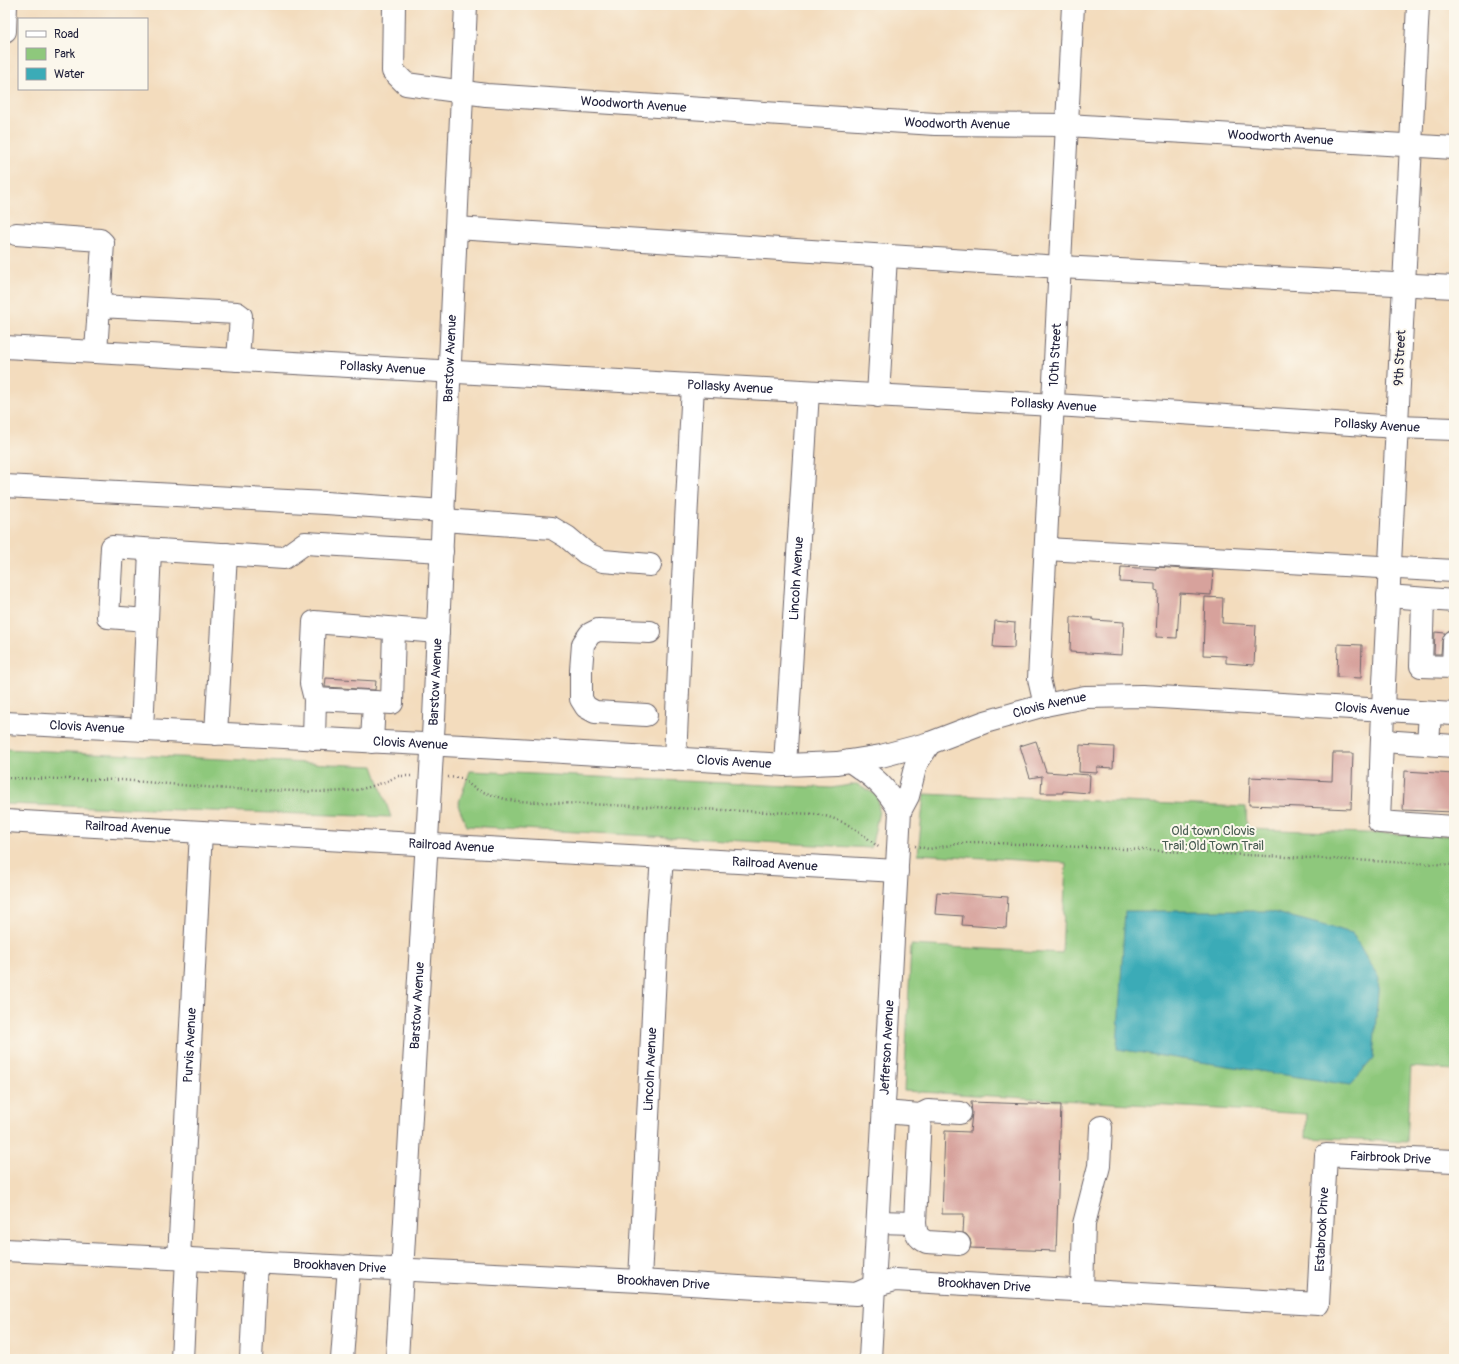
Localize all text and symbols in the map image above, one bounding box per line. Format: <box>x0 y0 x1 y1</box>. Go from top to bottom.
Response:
legend <box>18 18 148 90</box>
text: Road <box>54 27 79 42</box>
text: Park <box>54 47 75 62</box>
text: Water <box>54 67 85 82</box>
street label: Woodworth Avenue <box>580 93 688 116</box>
street label: Woodworth Avenue <box>903 114 1011 133</box>
street label: Woodworth Avenue <box>1227 127 1335 149</box>
street label: Barstow Avenue <box>440 314 460 403</box>
street label: 10th Street <box>1046 322 1065 387</box>
street label: 9th Street <box>1391 329 1409 386</box>
street label: Pollasky Avenue <box>339 358 426 378</box>
street label: Pollasky Avenue <box>686 377 774 397</box>
street label: Pollasky Avenue <box>1010 395 1097 416</box>
street label: Pollasky Avenue <box>1333 415 1421 436</box>
street label: Lincoln Avenue <box>786 535 807 621</box>
street label: Barstow Avenue <box>426 637 446 726</box>
street label: Clovis Avenue <box>1011 689 1088 722</box>
street label: Clovis Avenue <box>1334 699 1411 719</box>
street label: Clovis Avenue <box>49 717 125 737</box>
street label: Clovis Avenue <box>373 733 449 753</box>
street label: Clovis Avenue <box>696 752 772 772</box>
street label: Railroad Avenue <box>85 817 172 838</box>
park label: Old town Clovis Trail;Old Town Trail <box>1162 823 1264 854</box>
street label: Railroad Avenue <box>408 836 495 856</box>
street label: Railroad Avenue <box>732 854 819 875</box>
street label: Barstow Avenue <box>407 961 428 1050</box>
street label: Jefferson Avenue <box>876 999 898 1095</box>
street label: Purvis Avenue <box>180 1007 200 1083</box>
street label: Lincoln Avenue <box>640 1026 660 1111</box>
street label: Fairbrook Drive <box>1350 1148 1432 1168</box>
street label: Estabrook Drive <box>1312 1186 1332 1272</box>
street label: Brookhaven Drive <box>293 1256 387 1277</box>
street label: Brookhaven Drive <box>616 1272 711 1293</box>
street label: Brookhaven Drive <box>937 1274 1032 1296</box>

